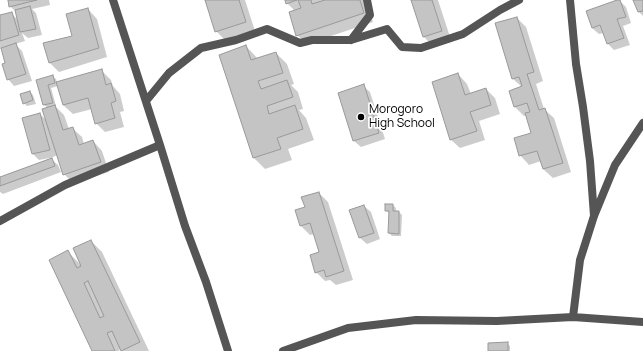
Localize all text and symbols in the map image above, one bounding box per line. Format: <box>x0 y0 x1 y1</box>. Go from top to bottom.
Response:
place label: Morogoro High School <box>369 103 435 131</box>
marker: Morogoro High School <box>356 112 366 122</box>

